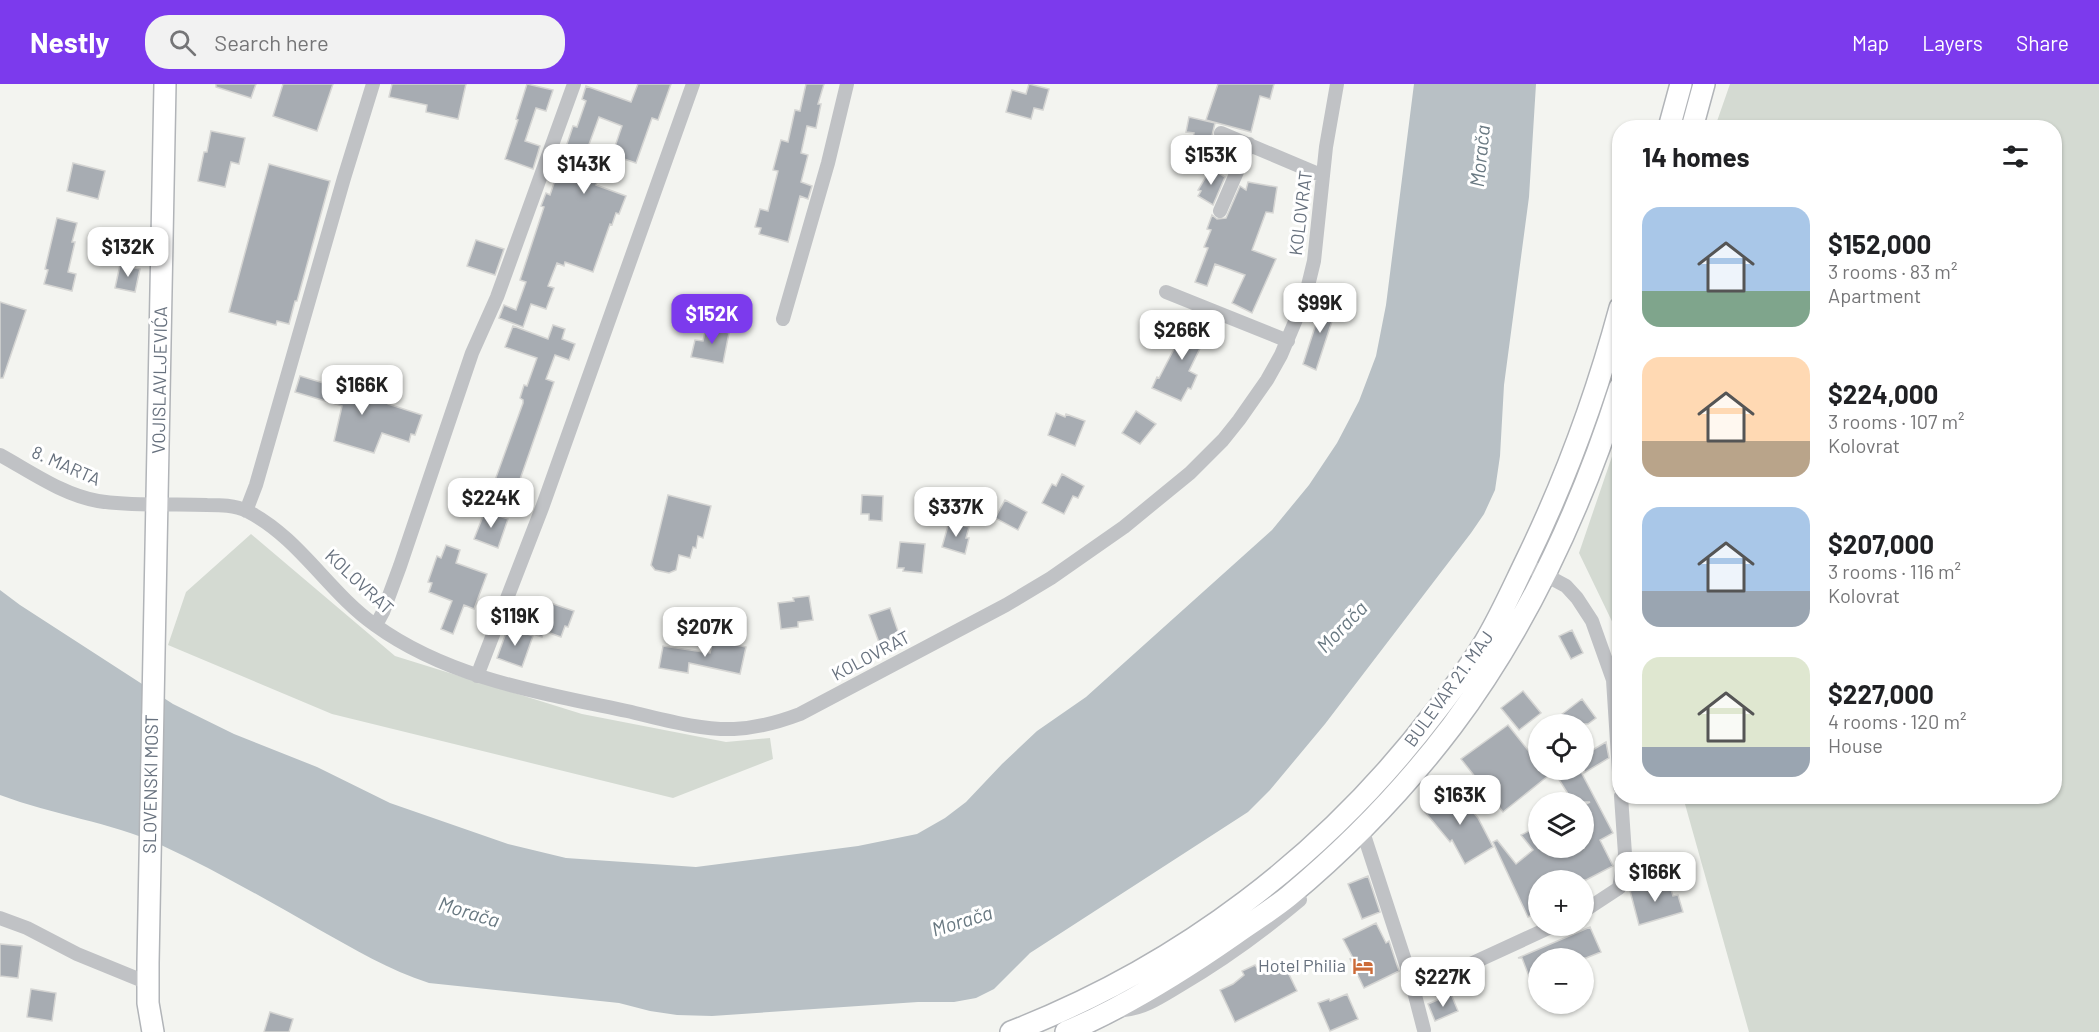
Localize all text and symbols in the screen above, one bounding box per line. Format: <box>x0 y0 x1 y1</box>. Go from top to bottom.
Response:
search box <box>145 15 565 69</box>
text: Nestly <box>30 25 109 59</box>
icon: search <box>166 26 199 59</box>
text: Search here <box>214 29 329 55</box>
text: Map <box>1852 30 1889 55</box>
text: Layers <box>1922 30 1983 55</box>
text: Share <box>2016 30 2069 55</box>
water label: Morača <box>1464 124 1494 188</box>
pin: $153K <box>1169 135 1253 186</box>
icon: filters <box>1999 140 2032 173</box>
text: 14 homes <box>1642 141 1749 172</box>
text: $153K <box>1185 142 1237 166</box>
pin: $143K <box>542 144 626 195</box>
text: $143K <box>557 151 611 175</box>
street label: KOLOVRAT <box>1284 169 1316 257</box>
pin: $132K <box>86 227 170 278</box>
text: $152,000 <box>1828 228 1931 259</box>
icon: home <box>1690 231 1762 303</box>
text: $132K <box>101 234 155 258</box>
text: 3 rooms · 83 m² <box>1828 259 1957 283</box>
pin: $99K <box>1284 283 1356 334</box>
text: Apartment <box>1828 283 1921 307</box>
text: $99K <box>1297 290 1343 314</box>
pin: $152K <box>670 294 754 345</box>
text: $152K <box>685 301 739 325</box>
street label: VOJISLAVLJEVIĆA <box>147 306 171 454</box>
pin: $266K <box>1140 310 1224 361</box>
text: $266K <box>1154 317 1210 341</box>
pin: $166K <box>320 365 404 416</box>
text: $166K <box>336 372 388 396</box>
text: $224,000 <box>1828 378 1938 409</box>
icon: home <box>1690 381 1762 453</box>
text: 3 rooms · 107 m² <box>1828 409 1964 433</box>
text: Kolovrat <box>1828 433 1900 457</box>
street label: 8. MARTA <box>29 440 104 490</box>
pin: $224K <box>449 478 533 529</box>
text: $224K <box>462 485 520 509</box>
pin: $337K <box>914 487 998 538</box>
text: $337K <box>928 494 984 518</box>
text: $207,000 <box>1828 528 1934 559</box>
icon: home <box>1690 531 1762 603</box>
street label: KOLOVRAT <box>321 544 398 618</box>
text: 3 rooms · 116 m² <box>1828 559 1961 583</box>
text: Kolovrat <box>1828 583 1900 607</box>
water label: Morača <box>1311 595 1372 657</box>
pin: $119K <box>473 596 557 647</box>
text: $119K <box>491 603 539 627</box>
pin: $207K <box>663 607 747 658</box>
text: $207K <box>677 614 733 638</box>
street label: KOLOVRAT <box>828 625 913 685</box>
street label: BULEVAR 21. MAJ <box>1399 626 1498 751</box>
text: $227,000 <box>1828 678 1934 709</box>
icon: home <box>1690 681 1762 753</box>
text: 4 rooms · 120 m² <box>1828 709 1966 733</box>
street label: SLOVENSKI MOST <box>138 714 162 854</box>
map controls <box>1528 714 1594 1014</box>
button: locate <box>1528 714 1594 780</box>
text: House <box>1828 733 1883 757</box>
pin: $163K <box>1418 775 1502 826</box>
text: $163K <box>1434 782 1486 806</box>
button: layers <box>1528 792 1594 858</box>
pin: $166K <box>1613 852 1697 903</box>
text: $166K <box>1629 859 1681 883</box>
button: + <box>1528 870 1594 936</box>
water label: Morača <box>436 890 503 932</box>
water label: Morača <box>928 899 995 941</box>
button: − <box>1528 948 1594 1014</box>
place label: Hotel Philia <box>1258 954 1346 976</box>
hotel icon: Hotel Philia <box>1351 954 1375 978</box>
pin: $227K <box>1401 957 1485 1008</box>
text: $227K <box>1415 964 1471 988</box>

